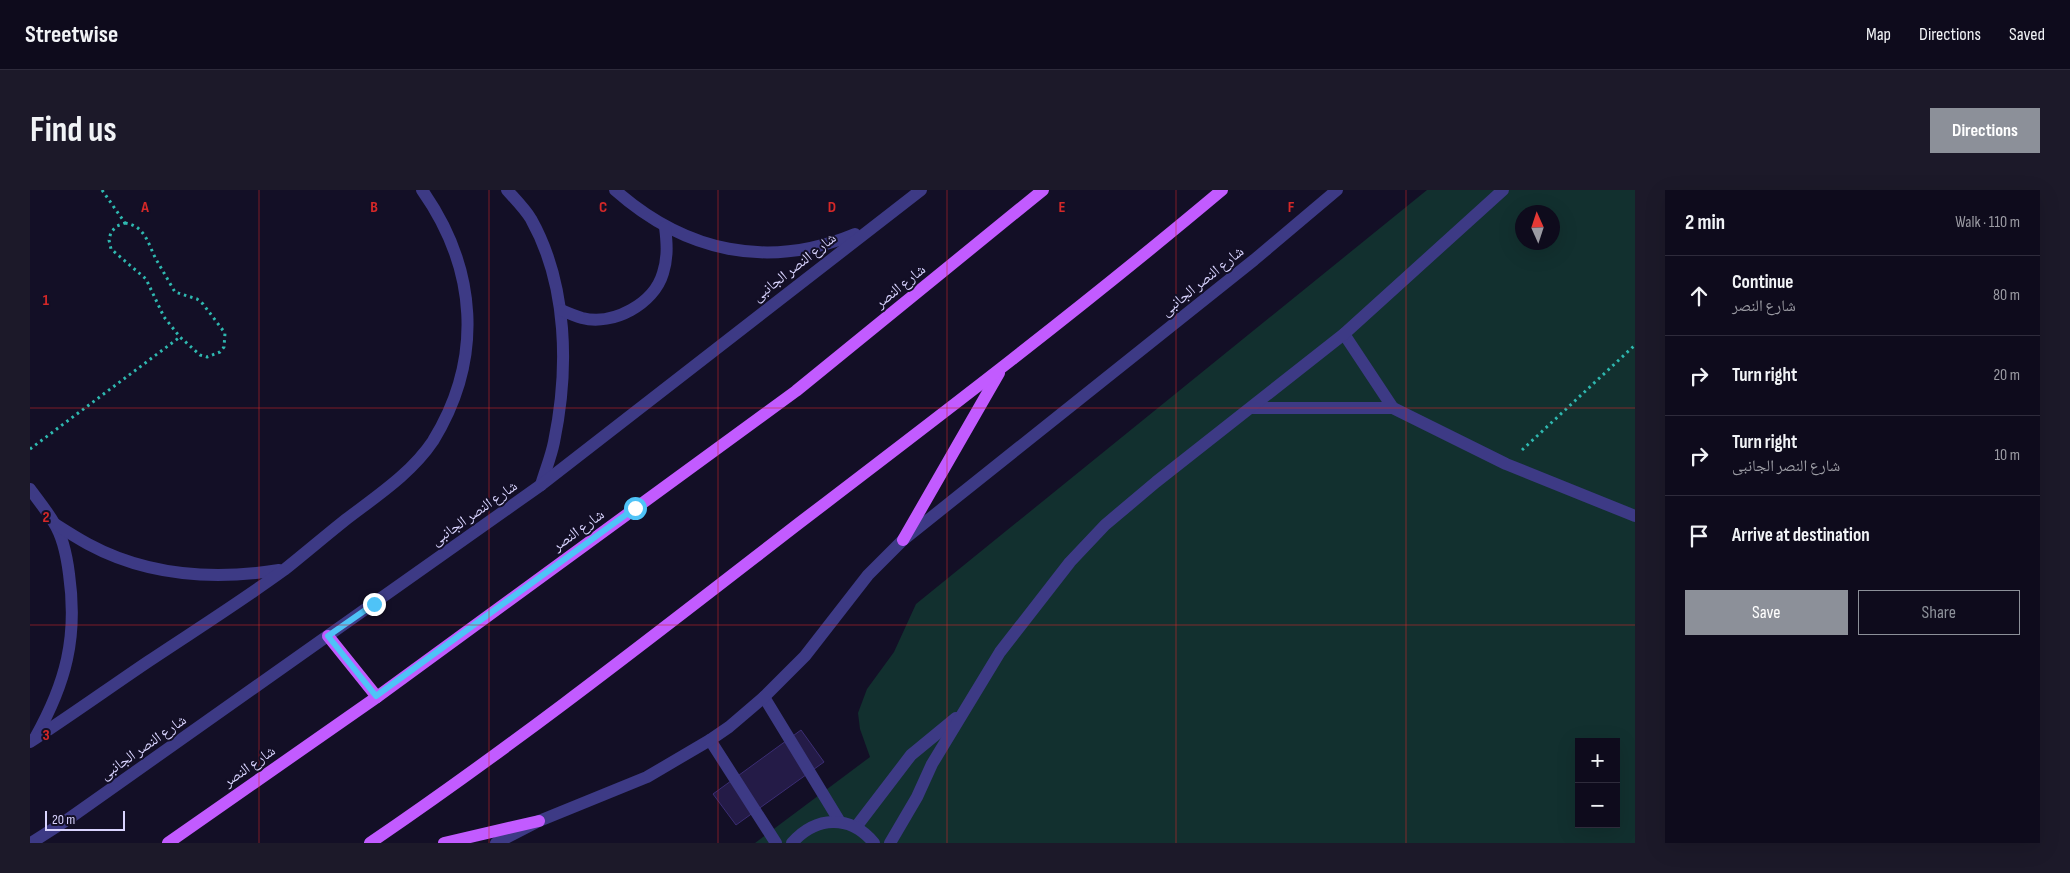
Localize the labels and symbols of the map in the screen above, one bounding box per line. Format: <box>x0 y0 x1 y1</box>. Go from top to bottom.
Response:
text: A <box>140 198 149 217</box>
text: B <box>370 198 378 217</box>
text: C <box>599 198 607 217</box>
text: D <box>828 198 836 217</box>
text: E <box>1059 198 1066 217</box>
text: F <box>1288 198 1295 217</box>
north arrow <box>1515 205 1560 250</box>
street label: شارع النصر الجانبى <box>748 229 840 306</box>
street label: شارع النصر الجانبى <box>1157 242 1248 321</box>
street label: شارع النصر <box>870 260 930 313</box>
text: 1 <box>43 291 50 310</box>
street label: شارع النصر الجانبى <box>427 476 521 550</box>
route start <box>624 497 647 520</box>
street label: شارع النصر <box>548 505 608 556</box>
text: 2 <box>42 508 50 527</box>
route end <box>363 593 386 616</box>
street label: شارع النصر الجانبى <box>96 710 190 784</box>
text: 3 <box>42 726 50 745</box>
street label: شارع النصر <box>219 741 279 792</box>
scale bar <box>45 808 125 831</box>

